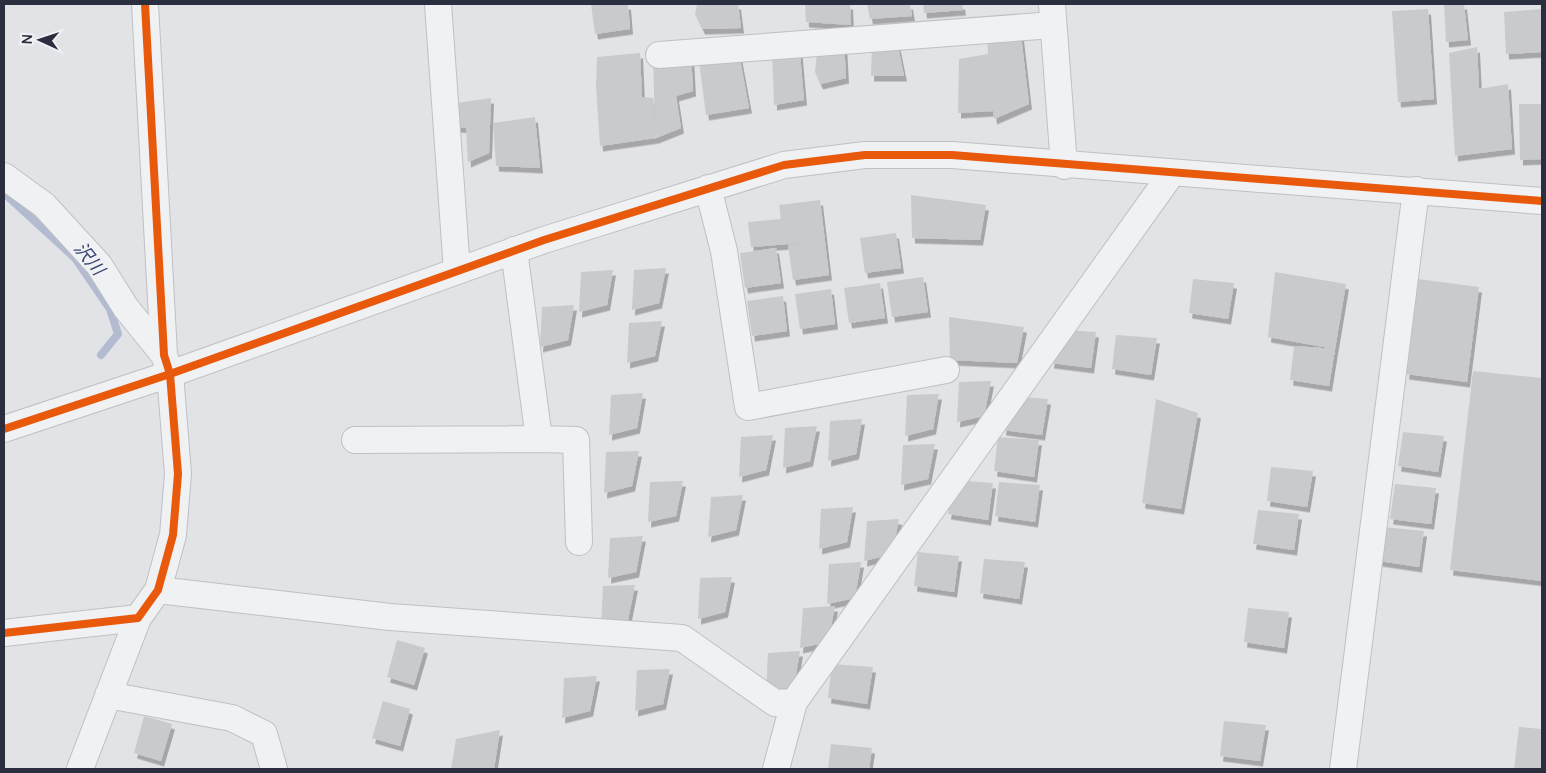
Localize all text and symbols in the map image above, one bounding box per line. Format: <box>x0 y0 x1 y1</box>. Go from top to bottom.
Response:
north arrow <box>15 15 65 65</box>
text: N <box>17 34 36 45</box>
water label: 沢川 <box>69 236 112 281</box>

